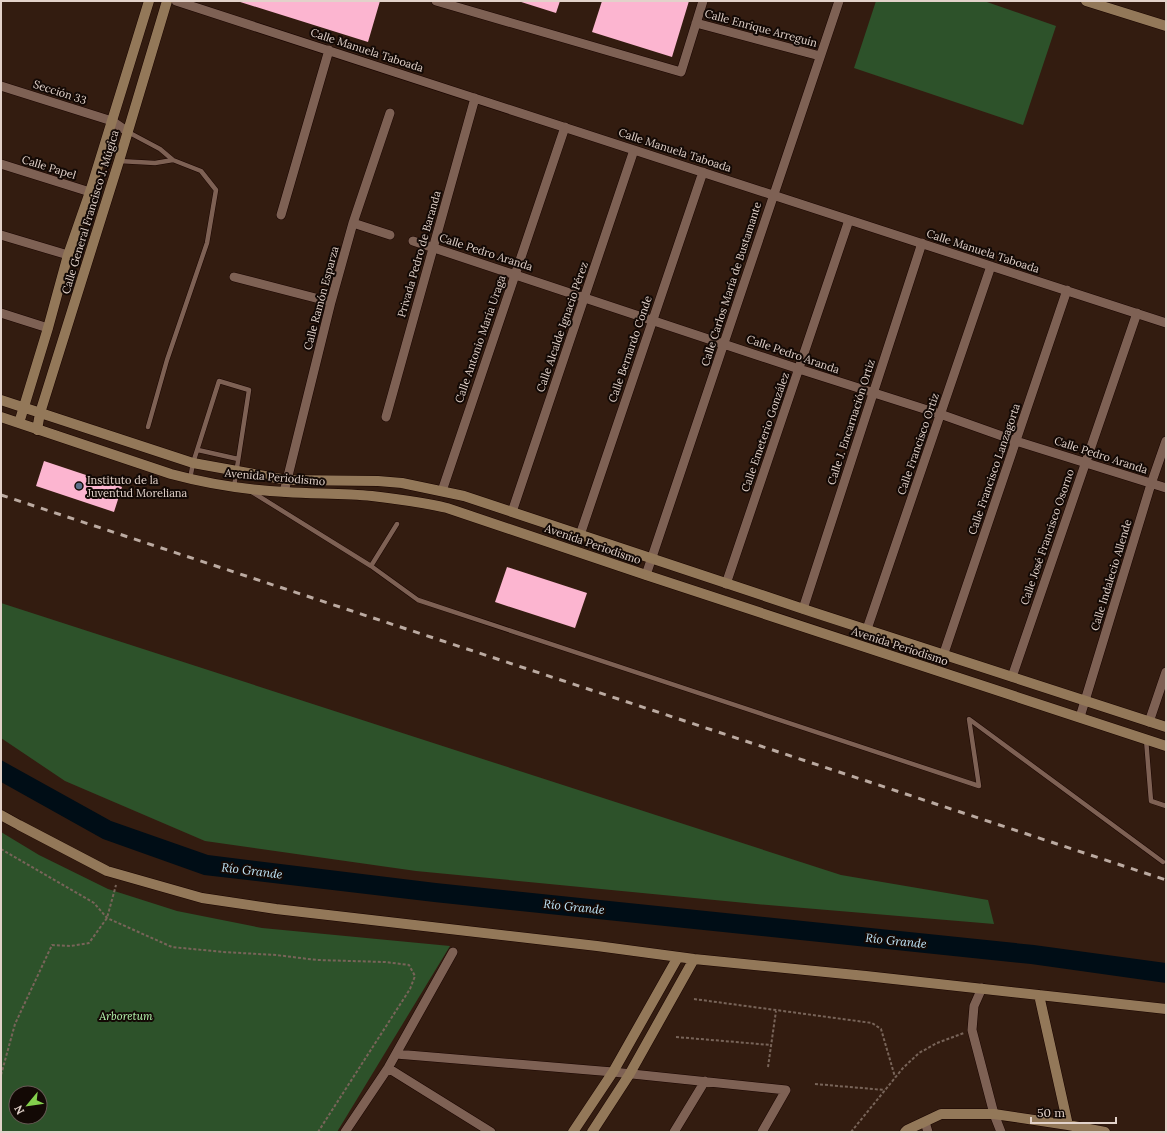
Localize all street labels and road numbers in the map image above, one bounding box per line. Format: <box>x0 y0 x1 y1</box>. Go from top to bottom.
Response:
street label: Calle Enrique Arreguín <box>703 6 819 50</box>
street label: Calle Manuela Taboada <box>309 25 426 75</box>
street label: Sección 33 <box>32 77 88 107</box>
street label: Calle Manuela Taboada <box>617 125 734 175</box>
street label: Calle General Francisco J. Múgica <box>58 128 122 296</box>
street label: Calle Papel <box>20 152 78 182</box>
street label: Privada Pedro de Baranda <box>394 189 444 319</box>
street label: Calle Carlos María de Bustamante <box>698 200 764 368</box>
street label: Calle Manuela Taboada <box>925 226 1042 276</box>
street label: Calle Pedro Aranda <box>438 230 535 274</box>
street label: Calle Ramón Esparza <box>300 244 342 351</box>
street label: Calle Alcalde Ignacio Pérez <box>533 260 591 394</box>
street label: Calle Antonio María Uraga <box>452 273 509 405</box>
street label: Calle Bernardo Conde <box>605 294 655 404</box>
street label: Calle Pedro Aranda <box>745 332 842 377</box>
street label: Calle J. Encarnación Ortiz <box>824 357 878 487</box>
street label: Calle Emeterio González <box>738 370 792 494</box>
street label: Calle Francisco Ortiz <box>894 391 942 497</box>
street label: Calle Francisco Lanzagorta <box>965 401 1023 536</box>
street label: Calle Pedro Aranda <box>1053 433 1150 477</box>
street label: Avenida Periodismo <box>223 466 326 488</box>
street label: Calle José Francisco Osorno <box>1017 467 1077 607</box>
street label: Calle Indalecio Allende <box>1087 517 1135 632</box>
street label: Avenida Periodismo <box>542 521 643 567</box>
street label: Avenida Periodismo <box>849 623 950 668</box>

